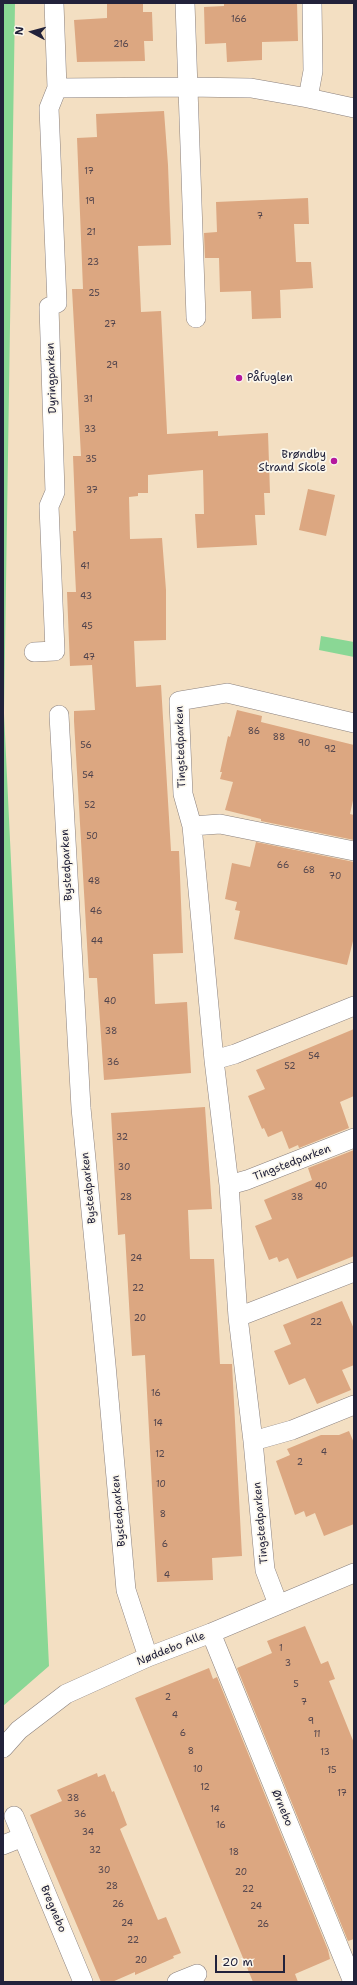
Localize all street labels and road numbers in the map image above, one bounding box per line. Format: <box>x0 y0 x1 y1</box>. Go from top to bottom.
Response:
street label: Dyringparken <box>44 342 60 414</box>
street label: Tingstedparken <box>173 706 189 788</box>
street label: Bystedparken <box>59 829 75 901</box>
street label: Tingstedparken <box>251 1142 333 1184</box>
street label: Bystedparken <box>79 1152 99 1224</box>
street label: Bystedparken <box>109 1475 129 1547</box>
street label: Tingstedparken <box>251 1482 271 1564</box>
street label: Nøddebo Alle <box>135 1629 207 1669</box>
street label: Ørnebo <box>269 1788 295 1828</box>
street label: Bregnebo <box>37 1884 69 1934</box>

